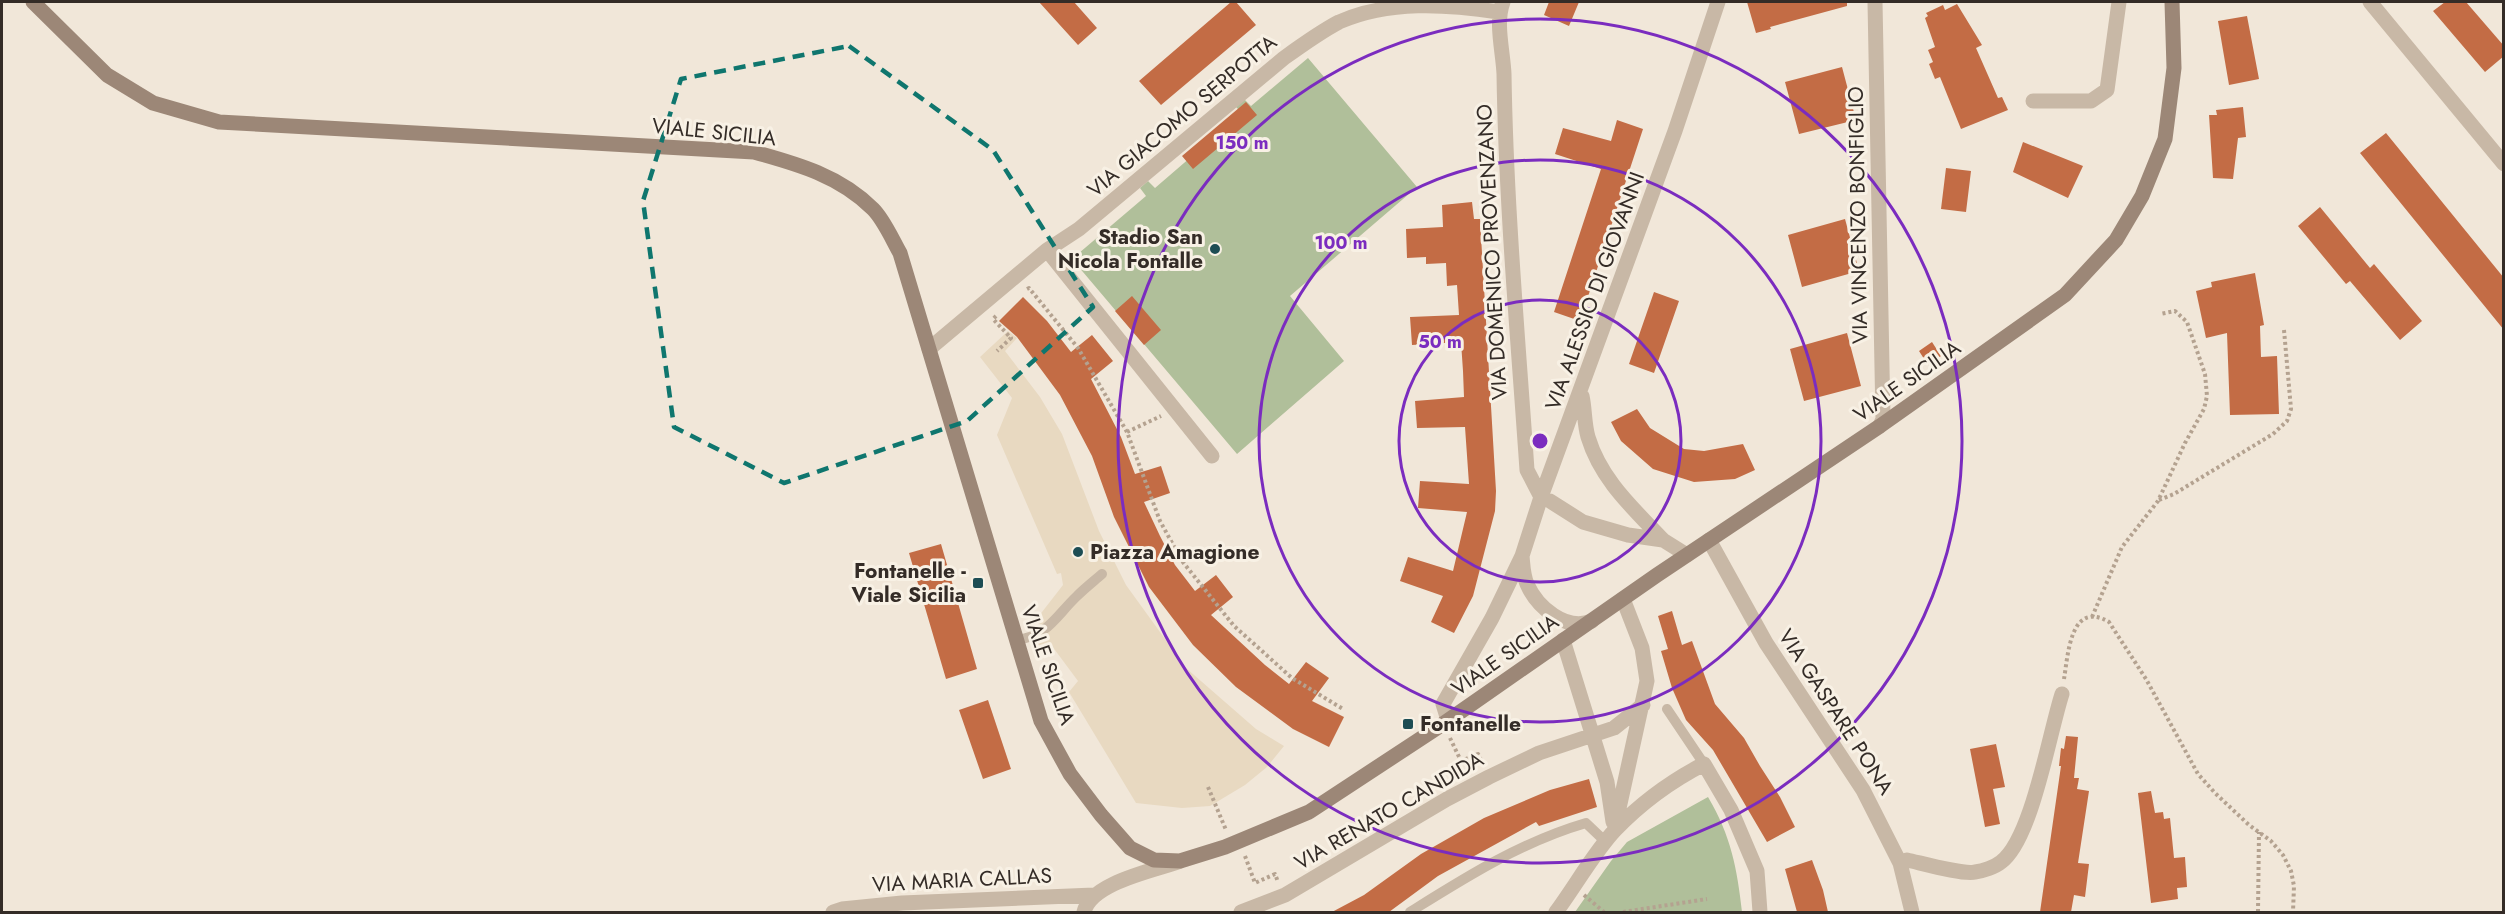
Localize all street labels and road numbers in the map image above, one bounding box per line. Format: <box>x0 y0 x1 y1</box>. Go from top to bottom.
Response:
street label: VIA GIACOMO SERPOTTA <box>1081 28 1283 204</box>
street label: VIA VINCENZO BONFIGLIO <box>1841 86 1875 344</box>
street label: VIA DOMENICO PROVENZANO <box>1469 103 1515 401</box>
street label: VIALE SICILIA <box>650 111 778 153</box>
street label: VIA ALESSIO DI GIOVANNI <box>1538 168 1652 414</box>
street label: VIALE SICILIA <box>1847 333 1967 429</box>
street label: VIALE SICILIA <box>1013 601 1083 729</box>
street label: VIALE SICILIA <box>1445 607 1565 703</box>
street label: VIA GASPARE PONA <box>1771 623 1901 801</box>
street label: VIA RENATO CANDIDA <box>1289 744 1489 877</box>
street label: VIA MARIA CALLAS <box>871 860 1053 900</box>

